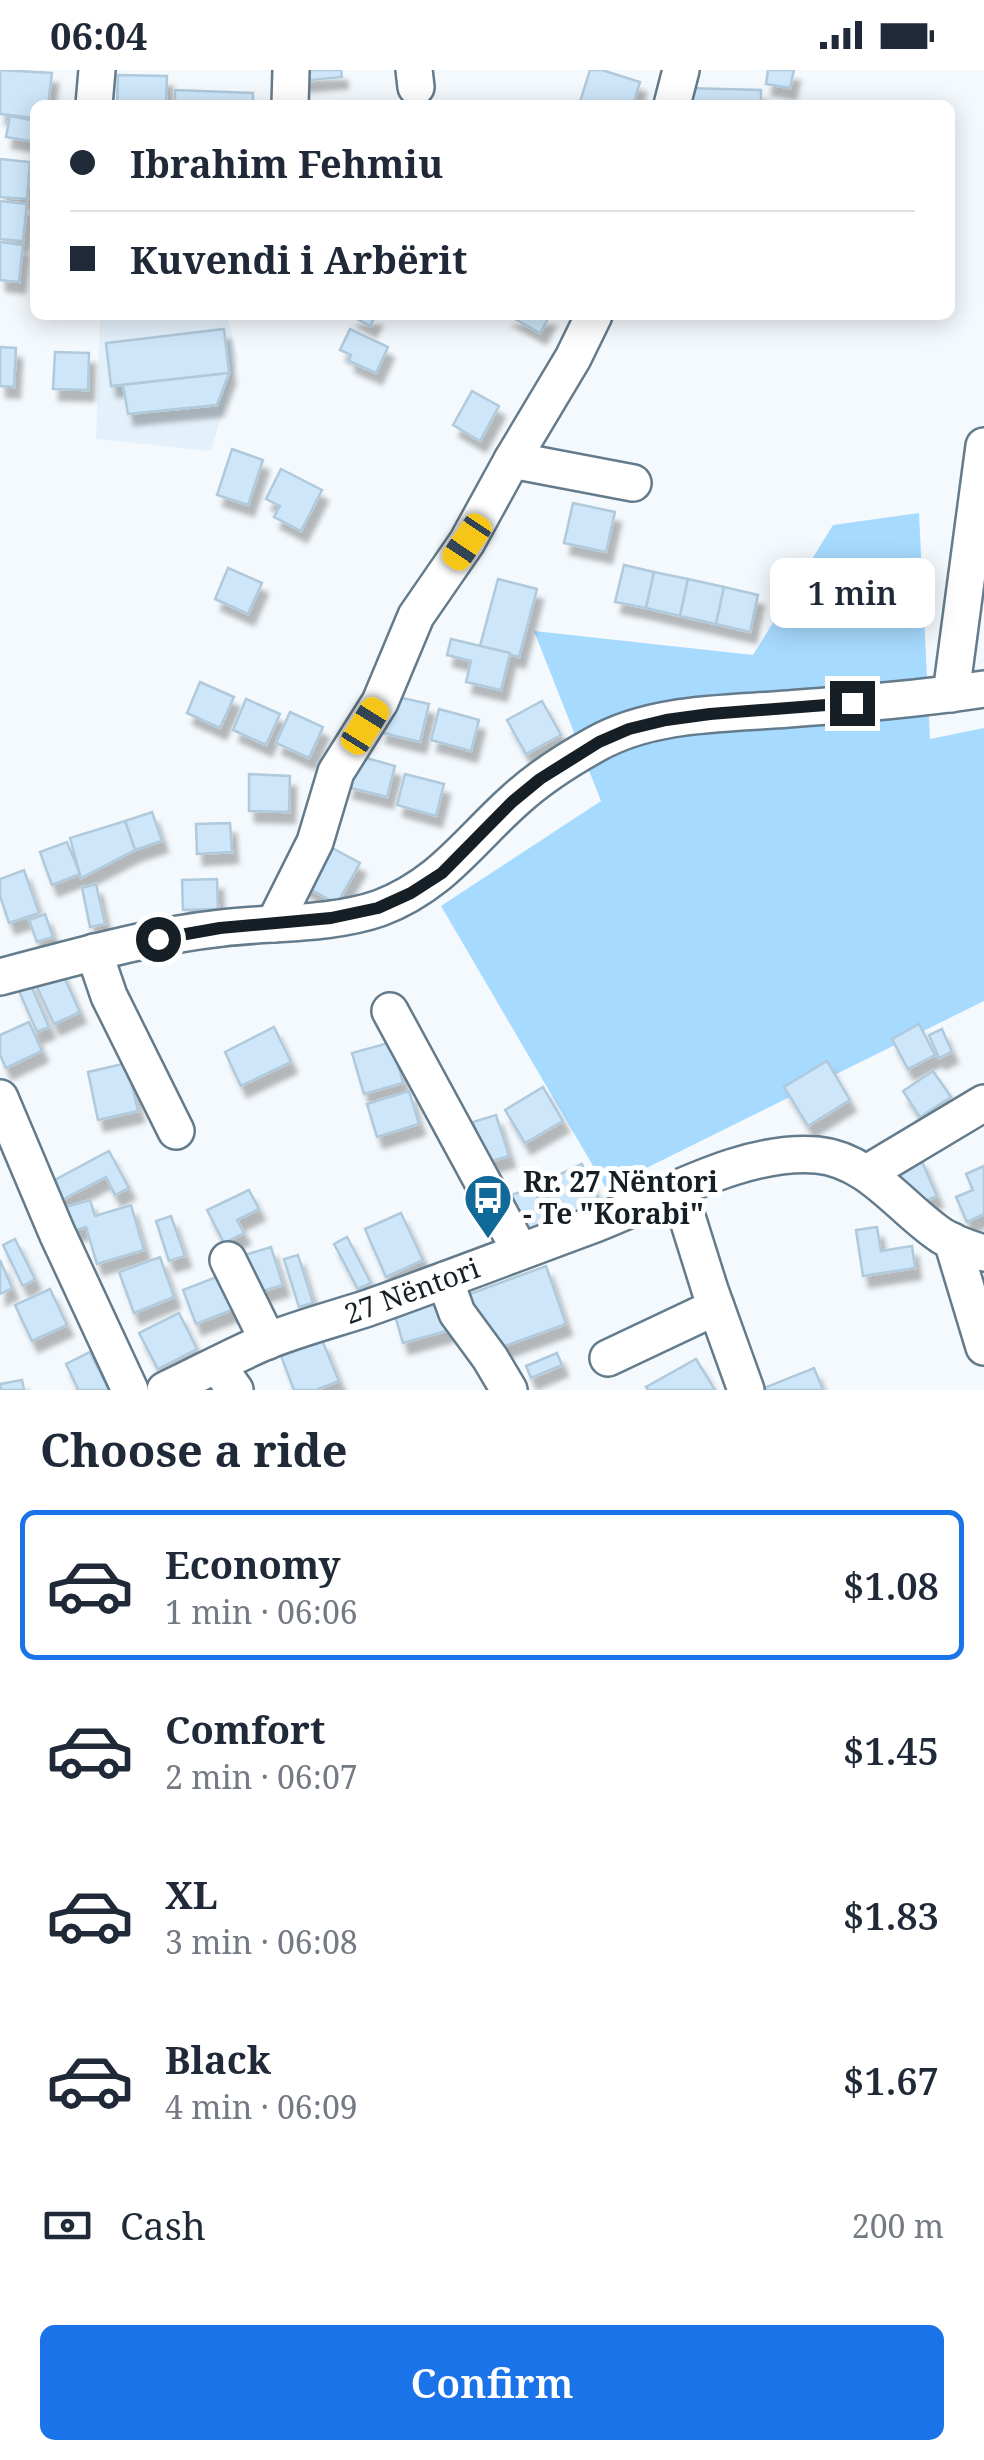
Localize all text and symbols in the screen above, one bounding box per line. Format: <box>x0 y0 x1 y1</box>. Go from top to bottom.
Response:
text: 06:04 <box>50 9 147 61</box>
text: Ibrahim Fehmiu <box>130 137 443 189</box>
text: Kuvendi i Arbërit <box>130 233 467 285</box>
car <box>438 509 496 575</box>
callout: 1 min <box>770 558 934 628</box>
text: 1 min <box>808 571 897 614</box>
route end <box>830 681 875 726</box>
car <box>336 693 394 759</box>
route start <box>136 917 181 962</box>
place label: Rr. 27 Nëntori - Te "Korabi" <box>523 1162 718 1232</box>
bus stop icon: Rr. 27 Nëntori - Te "Korabi" <box>462 1172 514 1240</box>
street label: 27 Nëntori <box>339 1248 485 1332</box>
text: Choose a ride <box>40 1419 348 1480</box>
text: Economy <box>165 1538 341 1590</box>
icon: car <box>45 1540 135 1630</box>
text: $1.08 <box>843 1559 939 1611</box>
text: 1 min · 06:06 <box>165 1590 358 1633</box>
text: Comfort <box>165 1703 325 1755</box>
icon: car <box>45 1705 135 1795</box>
text: $1.45 <box>843 1724 939 1776</box>
text: 2 min · 06:07 <box>165 1755 358 1798</box>
text: XL <box>165 1868 218 1920</box>
icon: car <box>45 1870 135 1960</box>
text: $1.83 <box>843 1889 939 1941</box>
text: 3 min · 06:08 <box>165 1920 358 1963</box>
text: Black <box>165 2033 271 2085</box>
icon: car <box>45 2035 135 2125</box>
text: $1.67 <box>843 2054 939 2106</box>
text: 4 min · 06:09 <box>165 2085 358 2128</box>
icon: cash <box>40 2198 95 2253</box>
text: Cash <box>120 2199 206 2251</box>
text: 200 m <box>852 2204 944 2247</box>
button: Confirm <box>40 2325 944 2440</box>

